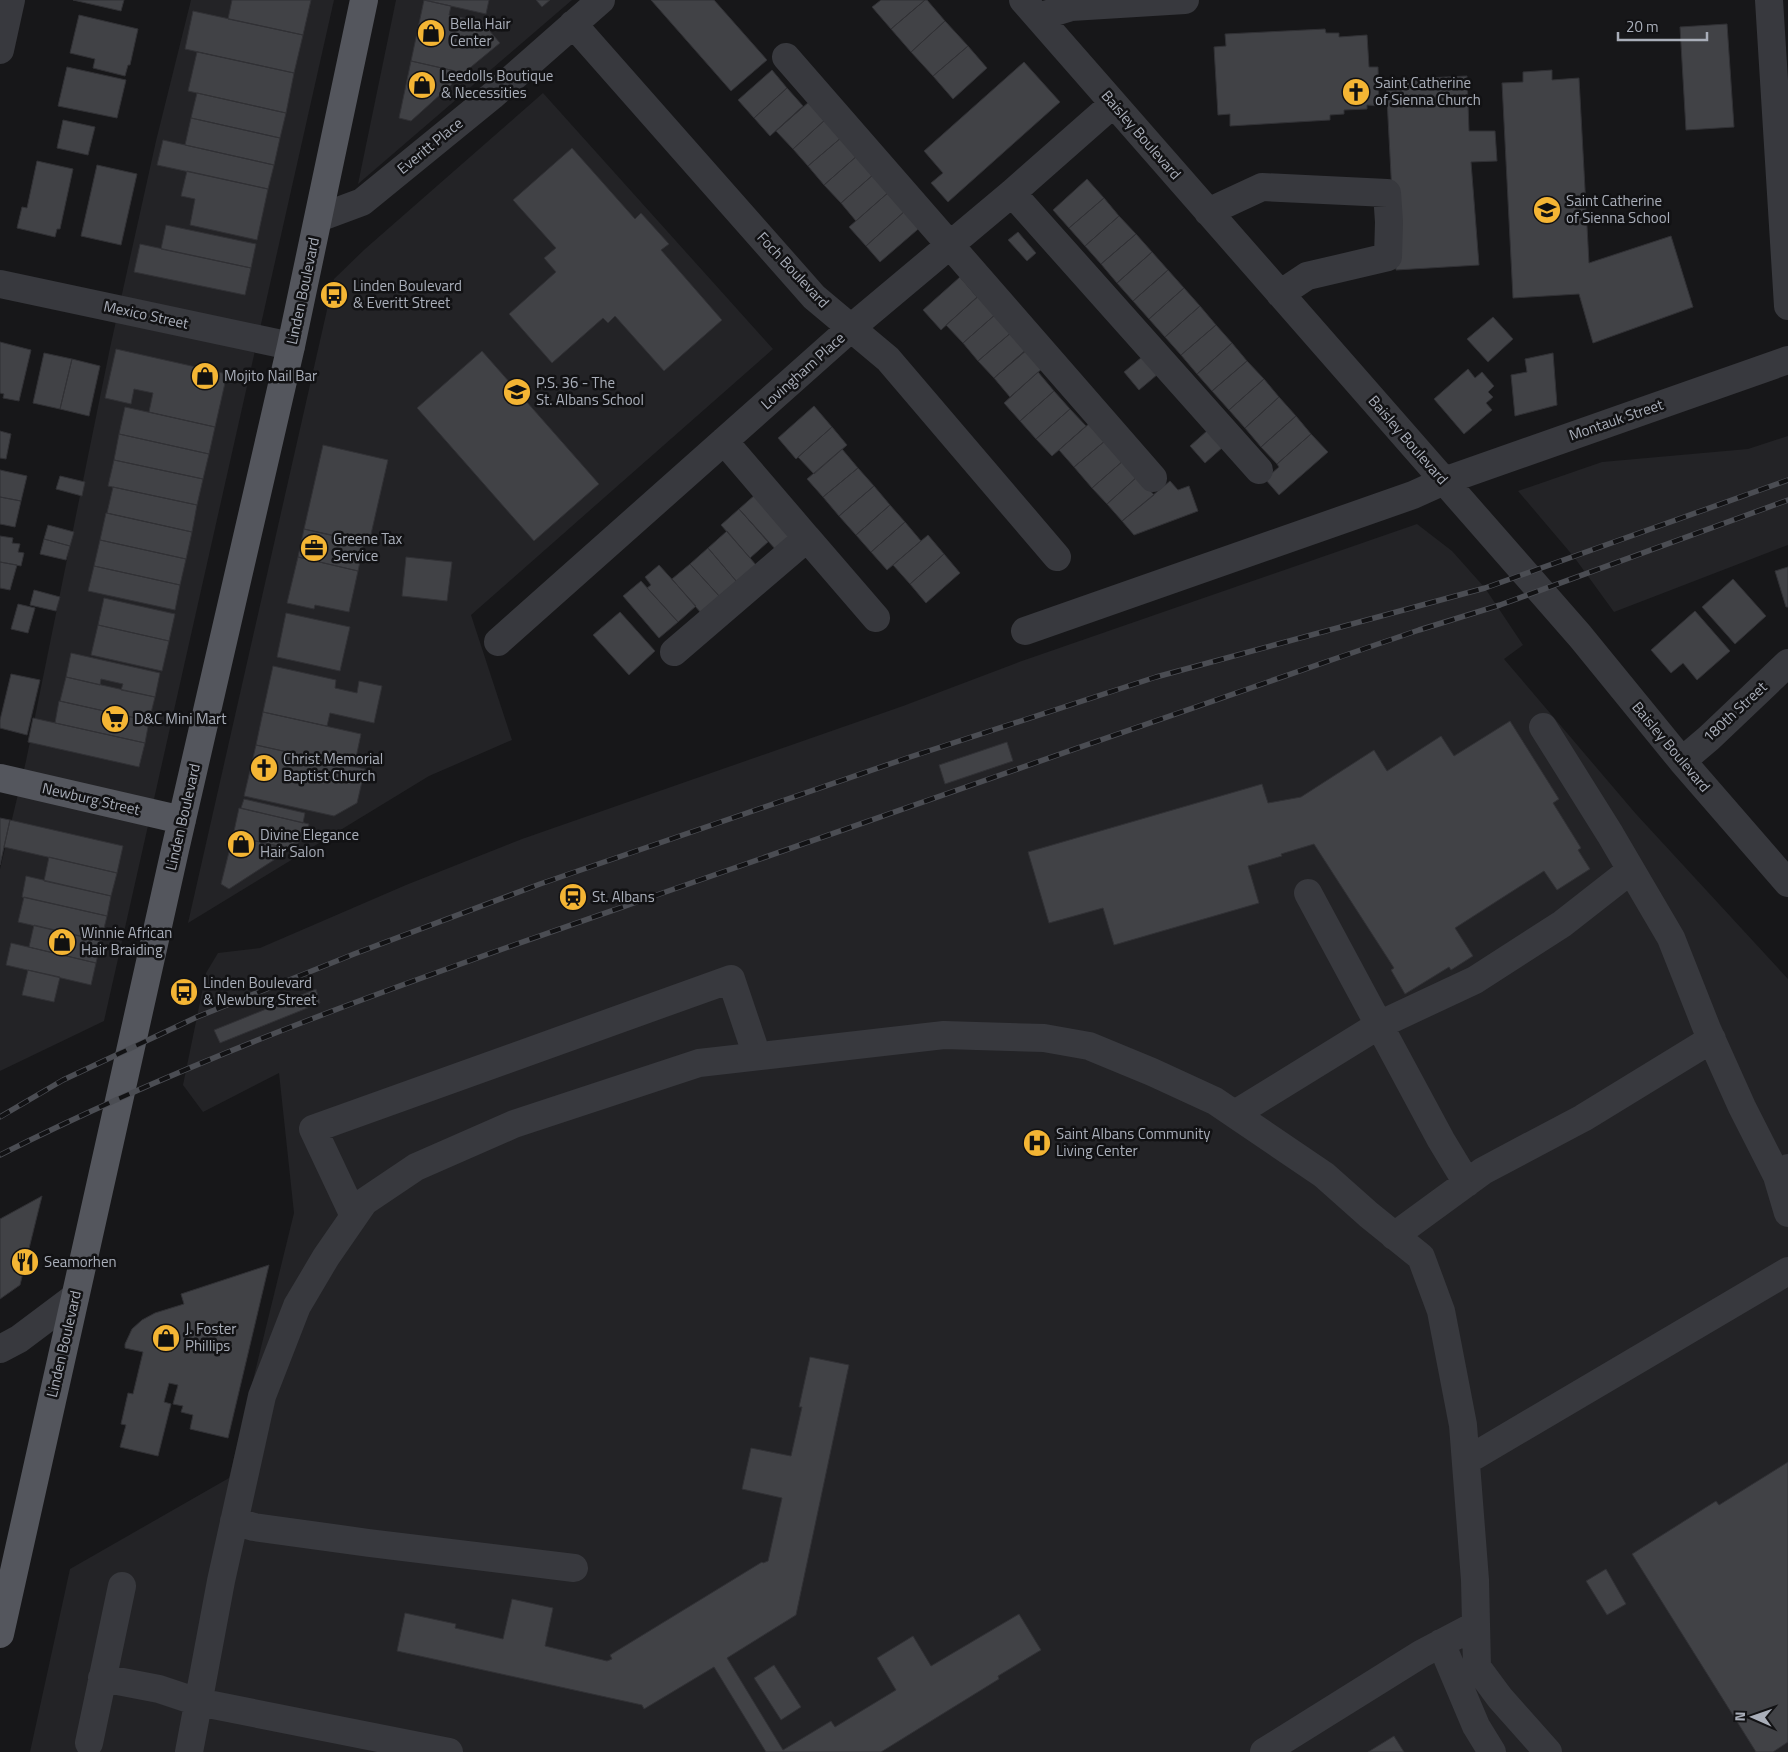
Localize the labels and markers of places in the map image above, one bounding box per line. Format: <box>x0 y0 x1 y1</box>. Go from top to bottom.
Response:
place label: Bella Hair Center <box>450 12 511 52</box>
shop icon: Bella Hair Center <box>416 18 446 48</box>
place label: Leedolls Boutique & Necessities <box>441 64 553 104</box>
shop icon: Leedolls Boutique & Necessities <box>407 70 437 100</box>
place label: Saint Catherine of Sienna Church <box>1375 71 1481 111</box>
church icon: Saint Catherine of Sienna Church <box>1341 77 1371 107</box>
place label: Saint Catherine of Sienna School <box>1566 189 1670 229</box>
school or university icon: Saint Catherine of Sienna School <box>1532 195 1562 225</box>
place label: Linden Boulevard & Everitt Street <box>353 274 462 314</box>
bus stop icon: Linden Boulevard & Everitt Street <box>319 280 349 310</box>
shop icon: Mojito Nail Bar <box>190 361 220 391</box>
place label: Mojito Nail Bar <box>224 364 317 387</box>
place label: P.S. 36 - The St. Albans School <box>536 371 644 411</box>
school or university icon: P.S. 36 - The St. Albans School <box>502 377 532 407</box>
place label: Greene Tax Service <box>333 527 402 567</box>
office icon: Greene Tax Service <box>299 533 329 563</box>
supermarket icon: D&C Mini Mart <box>100 704 130 734</box>
place label: D&C Mini Mart <box>134 707 227 730</box>
place label: Christ Memorial Baptist Church <box>283 747 383 787</box>
church icon: Christ Memorial Baptist Church <box>249 753 279 783</box>
place label: Divine Elegance Hair Salon <box>260 823 359 863</box>
shop icon: Divine Elegance Hair Salon <box>226 829 256 859</box>
station icon: St. Albans <box>558 882 588 912</box>
place label: St. Albans <box>592 885 655 908</box>
place label: Winnie African Hair Braiding <box>81 921 172 961</box>
shop icon: Winnie African Hair Braiding <box>47 927 77 957</box>
place label: Linden Boulevard & Newburg Street <box>203 971 317 1011</box>
bus stop icon: Linden Boulevard & Newburg Street <box>169 977 199 1007</box>
place label: Saint Albans Community Living Center <box>1056 1122 1210 1162</box>
hospital icon: Saint Albans Community Living Center <box>1022 1128 1052 1158</box>
restaurant icon: Seamorhen <box>10 1247 40 1277</box>
place label: Seamorhen <box>44 1250 117 1273</box>
place label: J. Foster Phillips <box>185 1317 236 1357</box>
shop icon: J. Foster Phillips <box>151 1323 181 1353</box>

